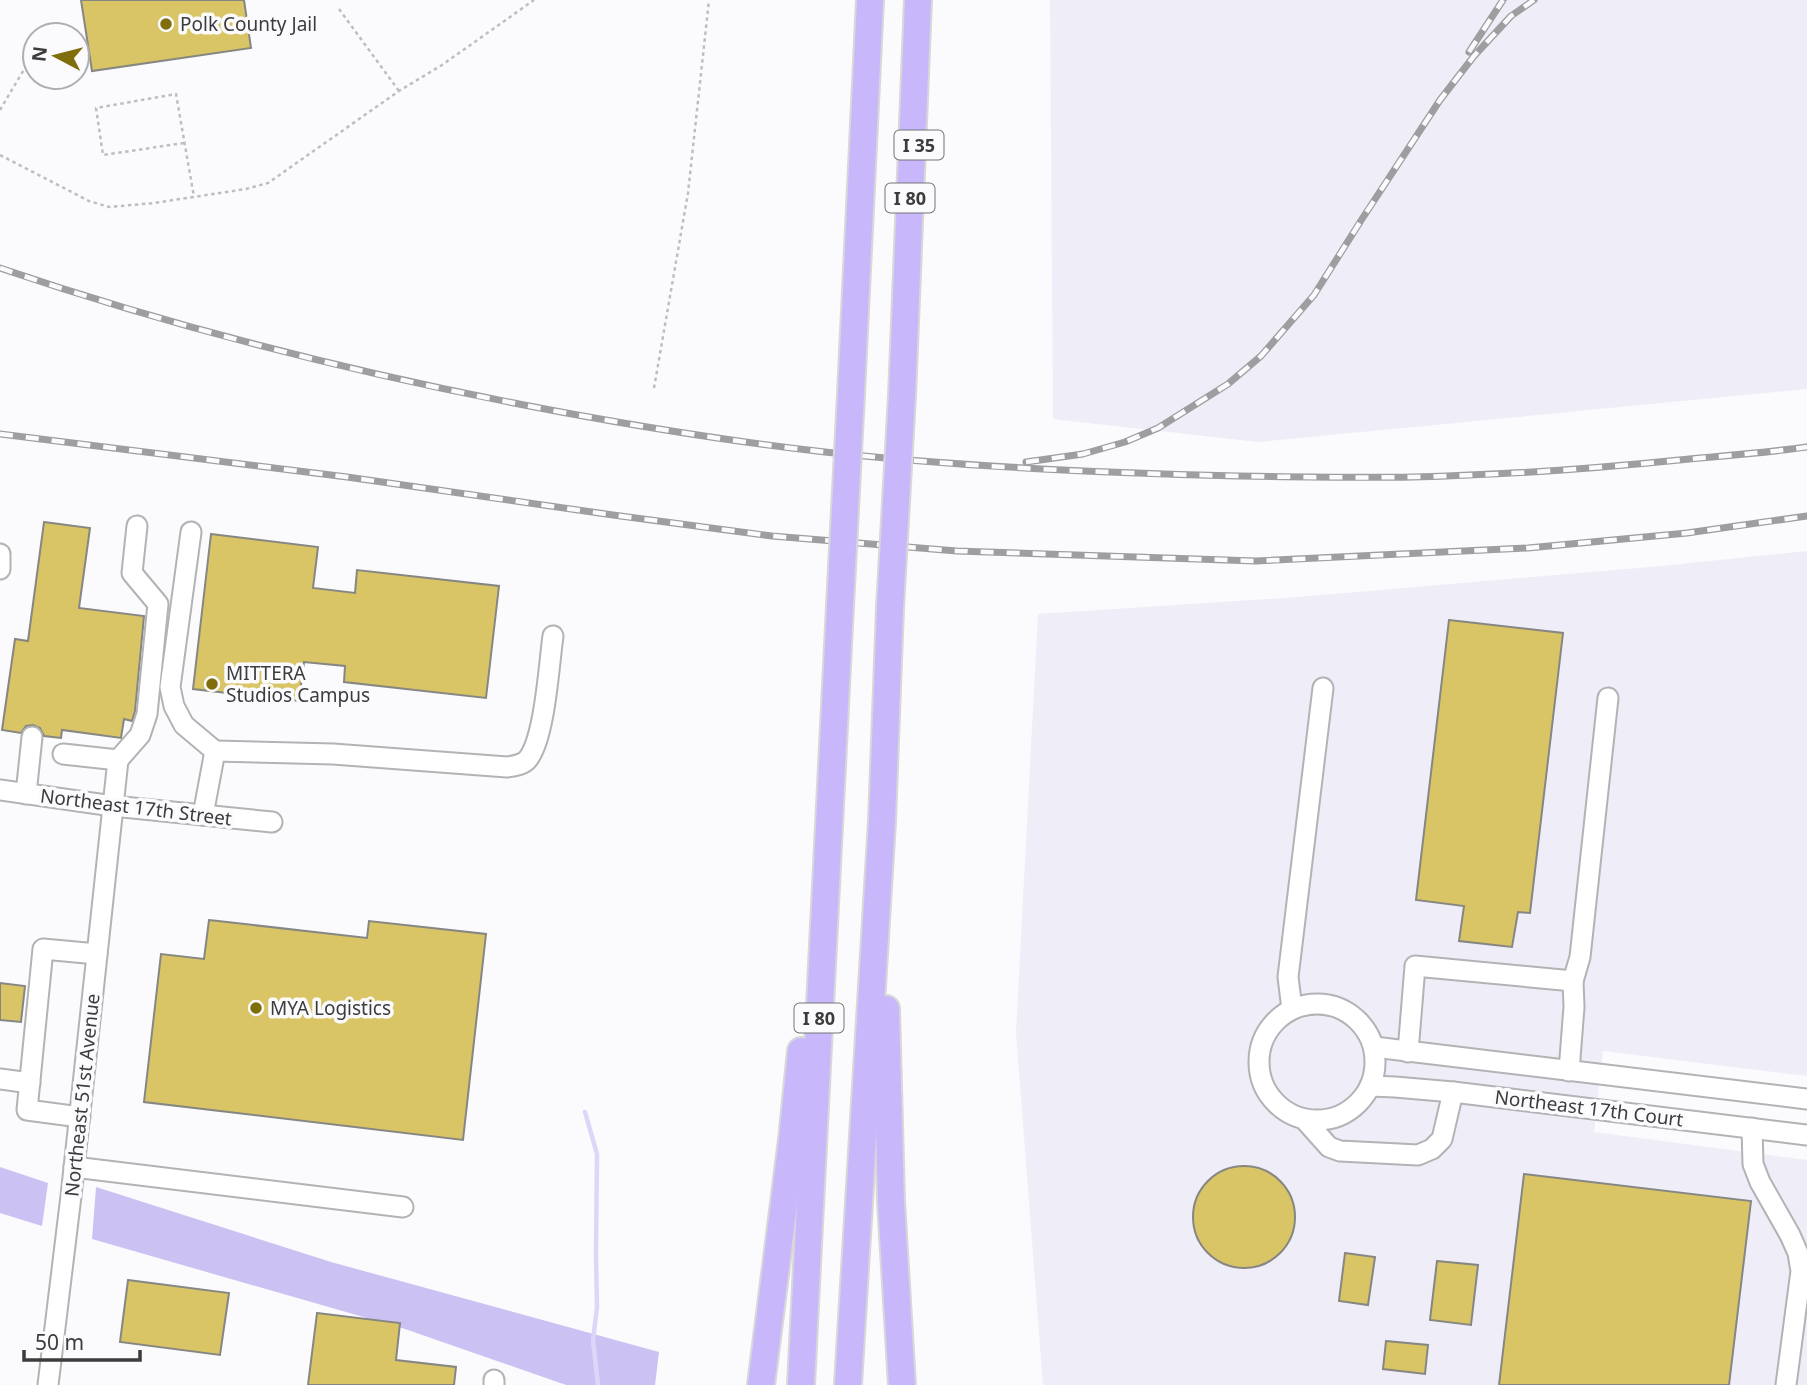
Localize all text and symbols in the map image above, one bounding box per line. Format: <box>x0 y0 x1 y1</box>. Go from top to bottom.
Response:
place label: Polk County Jail <box>180 11 317 37</box>
marker: Polk County Jail <box>158 16 174 32</box>
north arrow <box>21 21 91 91</box>
text: N <box>25 45 53 63</box>
road number: I 35 <box>894 130 944 160</box>
road number: I 80 <box>886 183 934 212</box>
place label: MITTERA Studios Campus <box>226 660 370 708</box>
marker: MITTERA Studios Campus <box>204 676 220 692</box>
street label: Northeast 17th Street <box>39 782 233 832</box>
street label: Northeast 51st Avenue <box>58 992 106 1198</box>
place label: MYA Logistics <box>270 995 391 1021</box>
marker: MYA Logistics <box>248 1000 264 1016</box>
road number: I 80 <box>794 1003 844 1032</box>
street label: Northeast 17th Court <box>1493 1084 1685 1132</box>
scale bar <box>24 1318 140 1362</box>
text: 50 m <box>35 1328 84 1356</box>

